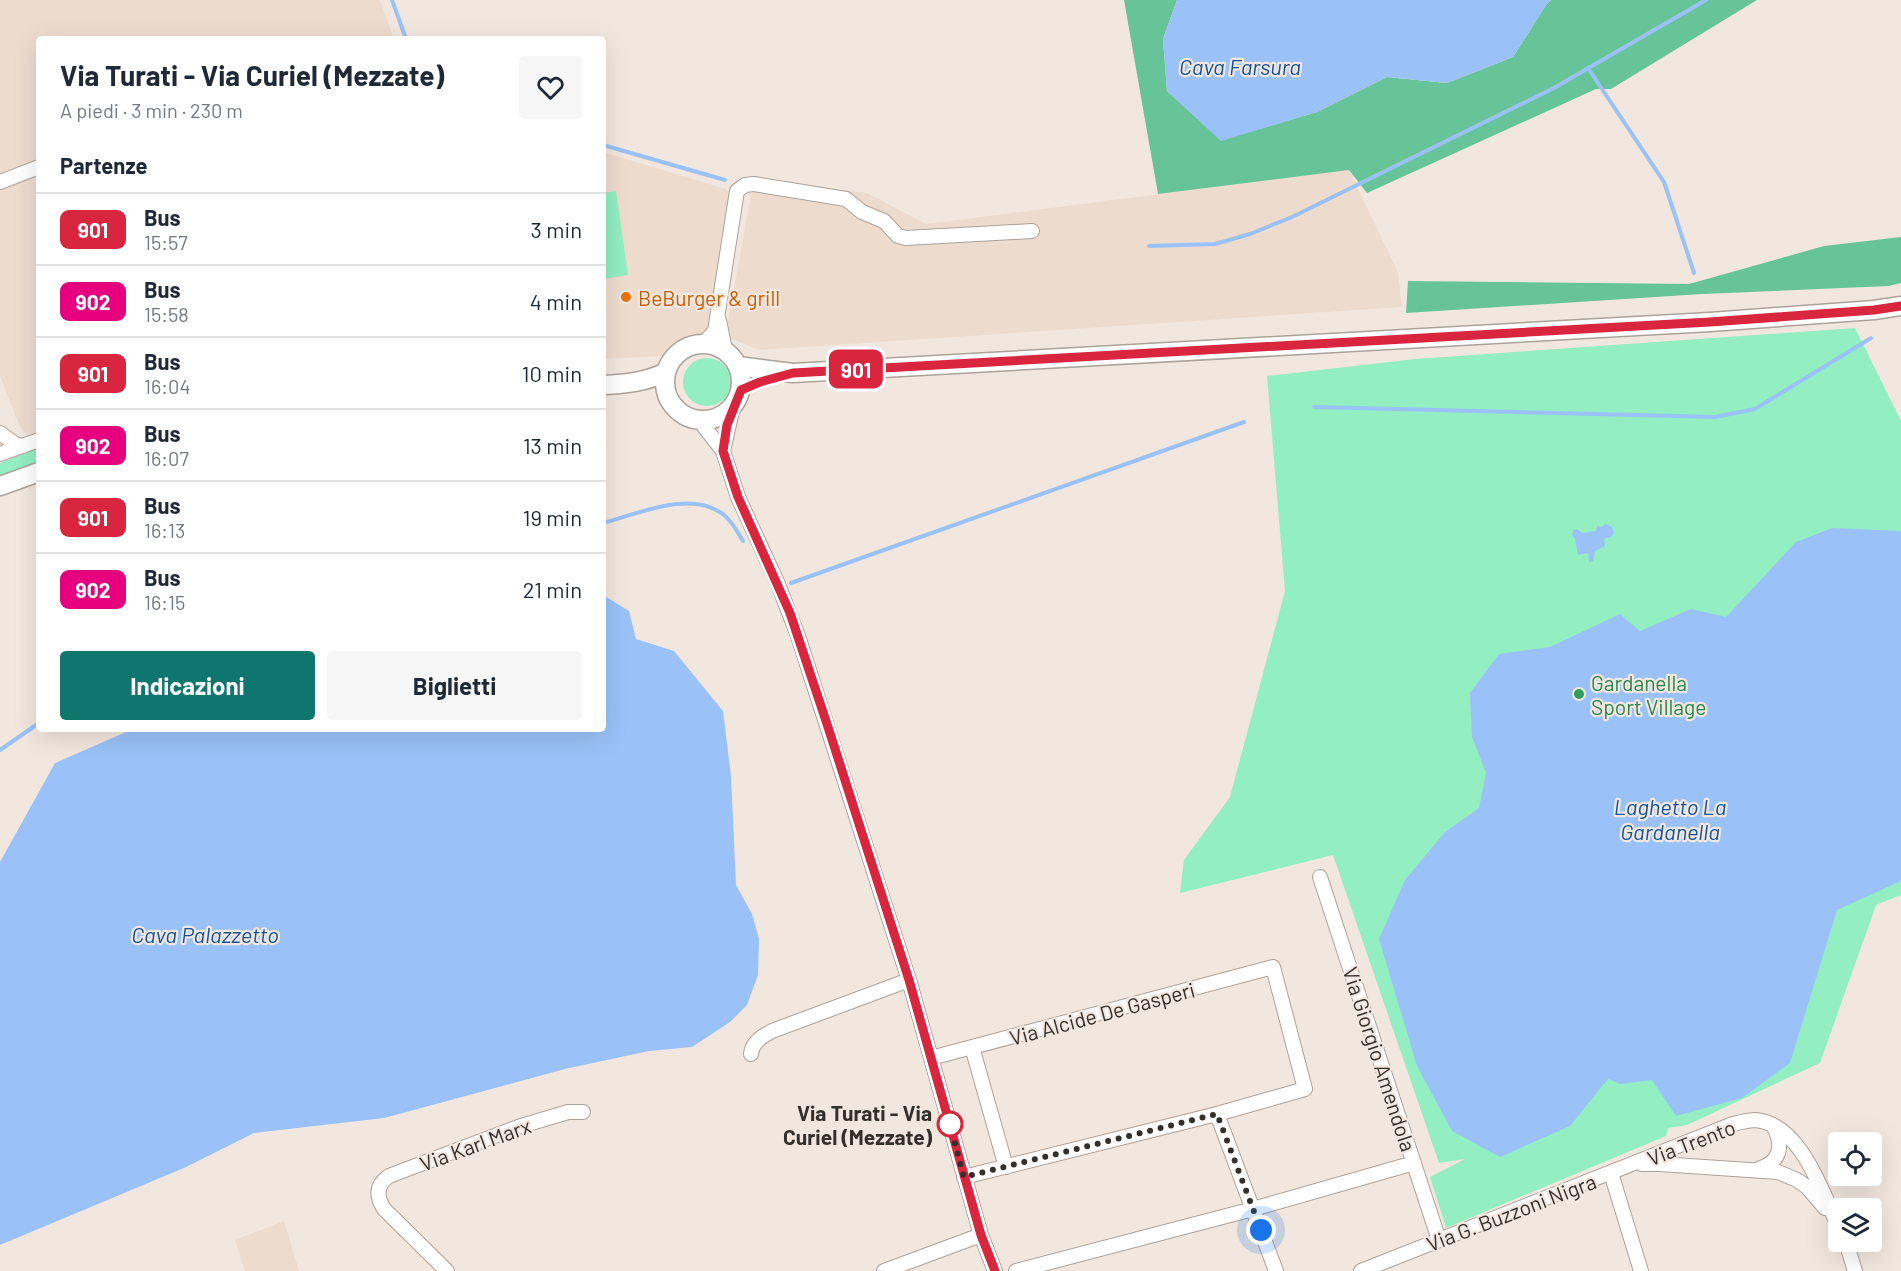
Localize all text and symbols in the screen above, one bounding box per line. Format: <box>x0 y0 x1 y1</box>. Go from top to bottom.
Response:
water label: Cava Farsura <box>1179 53 1301 79</box>
button: heart <box>519 56 582 119</box>
text: Via Turati - Via Curiel (Mezzate) <box>60 58 444 92</box>
text: A piedi · 3 min · 230 m <box>60 98 243 122</box>
text: Partenze <box>60 152 148 178</box>
text: Bus <box>144 204 181 230</box>
text: 3 min <box>531 216 582 242</box>
text: 901 <box>78 217 108 242</box>
text: 15:57 <box>144 230 188 254</box>
text: Bus <box>144 276 181 302</box>
place label: BeBurger & grill <box>638 285 780 310</box>
text: 4 min <box>530 288 582 314</box>
text: 902 <box>76 289 110 314</box>
marker: BeBurger & grill <box>619 290 633 304</box>
text: 15:58 <box>144 302 189 326</box>
text: Bus <box>144 348 181 374</box>
line badge: 901 <box>822 350 890 388</box>
text: 901 <box>841 357 871 382</box>
text: 10 min <box>522 360 582 386</box>
text: 901 <box>78 361 108 386</box>
text: 16:04 <box>144 374 190 398</box>
text: Bus <box>144 420 181 446</box>
text: 13 min <box>523 432 582 458</box>
text: 902 <box>76 433 110 458</box>
text: 16:07 <box>144 446 189 470</box>
text: Bus <box>144 492 181 518</box>
text: 19 min <box>523 504 582 530</box>
text: 901 <box>78 505 108 530</box>
text: 16:13 <box>144 518 185 542</box>
text: Bus <box>144 564 181 590</box>
text: 21 min <box>523 576 582 602</box>
text: 902 <box>76 577 110 602</box>
text: 16:15 <box>144 590 185 614</box>
button: Indicazioni <box>60 651 315 720</box>
button: Biglietti <box>327 651 582 720</box>
place label: Gardanella Sport Village <box>1591 670 1706 719</box>
marker: Gardanella Sport Village <box>1572 687 1586 701</box>
water label: Laghetto La Gardanella <box>1614 793 1726 844</box>
water label: Cava Palazzetto <box>131 921 279 947</box>
street label: Via Giorgio Amendola <box>1338 963 1422 1155</box>
street label: Via Alcide De Gasperi <box>1007 976 1197 1050</box>
place label: Via Turati - Via Curiel (Mezzate) <box>783 1100 933 1149</box>
marker: Via Turati - Via Curiel (Mezzate) <box>937 1111 963 1137</box>
street label: Via Karl Marx <box>416 1112 534 1176</box>
street label: Via Trento <box>1643 1114 1739 1170</box>
map controls <box>1828 1132 1882 1252</box>
button: locate <box>1828 1132 1882 1186</box>
street label: Via G. Buzzoni Nigra <box>1423 1168 1599 1256</box>
button: layers <box>1828 1198 1882 1252</box>
your location <box>1246 1215 1276 1245</box>

